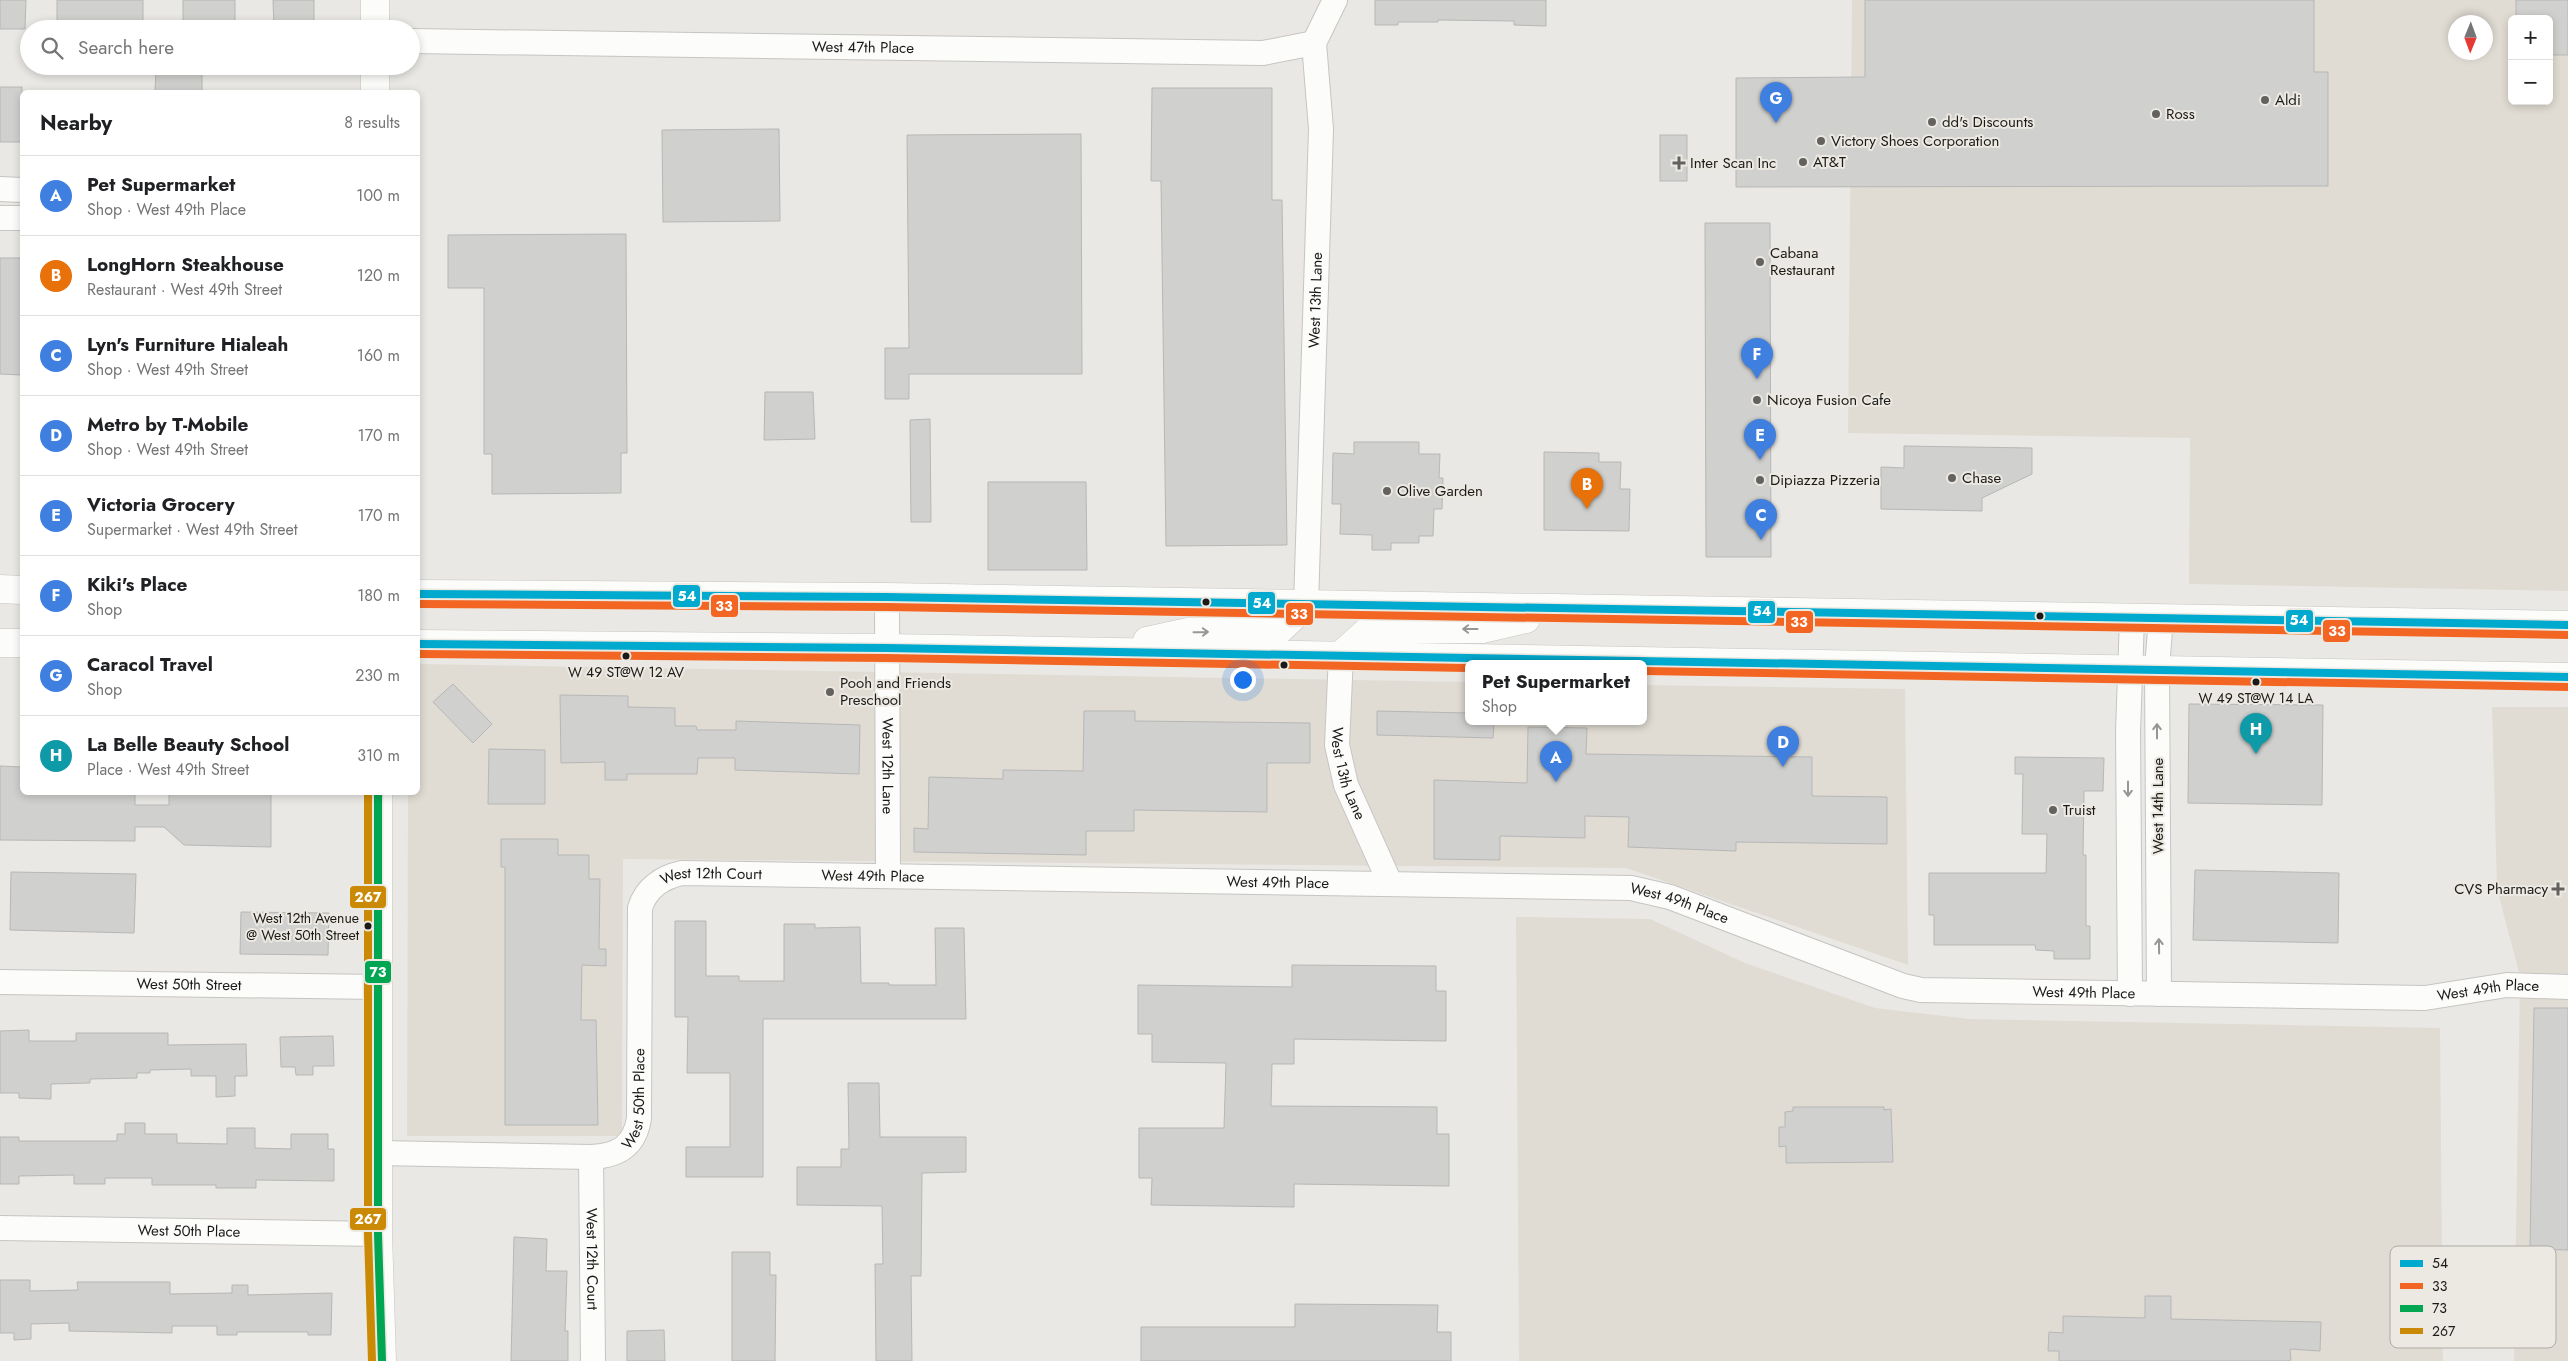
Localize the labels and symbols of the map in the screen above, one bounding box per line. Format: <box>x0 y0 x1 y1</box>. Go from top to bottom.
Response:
north arrow <box>2448 15 2493 60</box>
street label: West 47th Place <box>812 36 914 59</box>
pin: G <box>1760 82 1792 123</box>
place label: Aldi <box>2275 89 2301 111</box>
marker: Aldi <box>2259 94 2271 106</box>
place label: Ross <box>2166 103 2195 125</box>
marker: Ross <box>2150 108 2162 120</box>
place label: dd's Discounts <box>1942 111 2033 133</box>
marker: dd's Discounts <box>1926 116 1938 128</box>
place label: Victory Shoes Corporation <box>1831 130 1999 152</box>
marker: Victory Shoes Corporation <box>1815 135 1827 147</box>
place label: AT&T <box>1813 151 1846 173</box>
place label: Inter Scan Inc <box>1690 152 1776 174</box>
marker: Inter Scan Inc <box>1672 156 1686 170</box>
marker: AT&T <box>1797 156 1809 168</box>
place label: Cabana Restaurant <box>1770 242 1835 281</box>
street label: West 13th Lane <box>1303 251 1328 349</box>
marker: Cabana Restaurant <box>1754 256 1766 268</box>
pin: F <box>1741 338 1773 379</box>
place label: Nicoya Fusion Cafe <box>1767 389 1891 411</box>
marker: Nicoya Fusion Cafe <box>1751 394 1763 406</box>
pin: E <box>1744 419 1776 460</box>
place label: Chase <box>1962 467 2001 489</box>
pin: B <box>1571 468 1603 509</box>
place label: Dipiazza Pizzeria <box>1770 469 1880 491</box>
marker: Chase <box>1946 472 1958 484</box>
marker: Dipiazza Pizzeria <box>1754 474 1766 486</box>
place label: Olive Garden <box>1397 480 1483 502</box>
marker: Olive Garden <box>1381 485 1393 497</box>
pin: C <box>1745 499 1777 540</box>
line badge: 54 <box>672 584 701 608</box>
text: 54 <box>678 586 697 606</box>
line badge: 54 <box>1247 591 1276 615</box>
text: 54 <box>1253 593 1272 613</box>
line badge: 33 <box>710 594 739 618</box>
text: 33 <box>715 596 733 616</box>
unlabelled marker <box>1201 597 1211 607</box>
line badge: 54 <box>1747 600 1776 624</box>
text: 54 <box>1753 601 1772 621</box>
line badge: 33 <box>1285 602 1314 626</box>
text: 33 <box>1290 604 1308 624</box>
line badge: 54 <box>2285 609 2314 633</box>
line badge: 33 <box>1785 610 1814 634</box>
text: 54 <box>2290 610 2309 630</box>
unlabelled marker <box>2035 611 2045 621</box>
text: 33 <box>1790 612 1808 632</box>
line badge: 33 <box>2322 619 2351 643</box>
text: 33 <box>2328 621 2346 641</box>
one-way arrow <box>1462 624 1478 634</box>
one-way arrow <box>1192 627 1209 637</box>
marker: W 49 ST@W 12 AV <box>621 651 631 661</box>
unlabelled marker <box>1279 660 1289 670</box>
place label: W 49 ST@W 12 AV <box>568 662 685 682</box>
your location <box>1230 667 1256 693</box>
place label: Pooh and Friends Preschool <box>840 672 951 711</box>
marker: W 49 ST@W 14 LA <box>2251 677 2261 687</box>
marker: Pooh and Friends Preschool <box>824 686 836 698</box>
place label: W 49 ST@W 14 LA <box>2198 688 2314 708</box>
pin: H <box>2240 713 2272 754</box>
street label: West 12th Lane <box>876 718 899 815</box>
one-way arrow <box>2152 723 2162 739</box>
street label: West 13th Lane <box>1326 726 1371 823</box>
pin: D <box>1767 726 1799 767</box>
pin: A <box>1540 741 1572 782</box>
street label: West 14th Lane <box>2147 757 2169 854</box>
one-way arrow <box>2124 781 2133 797</box>
place label: Truist <box>2063 799 2096 821</box>
marker: Truist <box>2047 804 2059 816</box>
street label: West 12th Court <box>657 862 762 891</box>
street label: West 49th Place <box>821 864 925 888</box>
street label: West 49th Place <box>1226 871 1330 894</box>
street label: West 49th Place <box>1628 877 1732 930</box>
place label: CVS Pharmacy <box>2454 878 2548 900</box>
marker: CVS Pharmacy <box>2552 883 2564 895</box>
line badge: 267 <box>349 885 387 909</box>
text: 267 <box>355 887 382 907</box>
place label: West 12th Avenue @ West 50th Street <box>246 908 360 945</box>
marker: West 12th Avenue @ West 50th Street <box>363 921 373 931</box>
one-way arrow <box>2154 938 2164 954</box>
line badge: 73 <box>364 960 392 984</box>
text: 73 <box>369 962 387 982</box>
street label: West 50th Street <box>136 973 242 996</box>
street label: West 49th Place <box>2436 974 2540 1007</box>
street label: West 49th Place <box>2032 981 2136 1004</box>
street label: West 50th Place <box>617 1048 650 1154</box>
line badge: 267 <box>349 1207 387 1231</box>
street label: West 12th Court <box>581 1208 604 1311</box>
text: 267 <box>355 1209 382 1229</box>
street label: West 50th Place <box>137 1219 241 1243</box>
legend <box>2390 1246 2556 1348</box>
text: 54 <box>2432 1253 2448 1273</box>
text: 33 <box>2432 1276 2448 1296</box>
text: 73 <box>2432 1298 2447 1318</box>
text: 267 <box>2432 1321 2456 1341</box>

